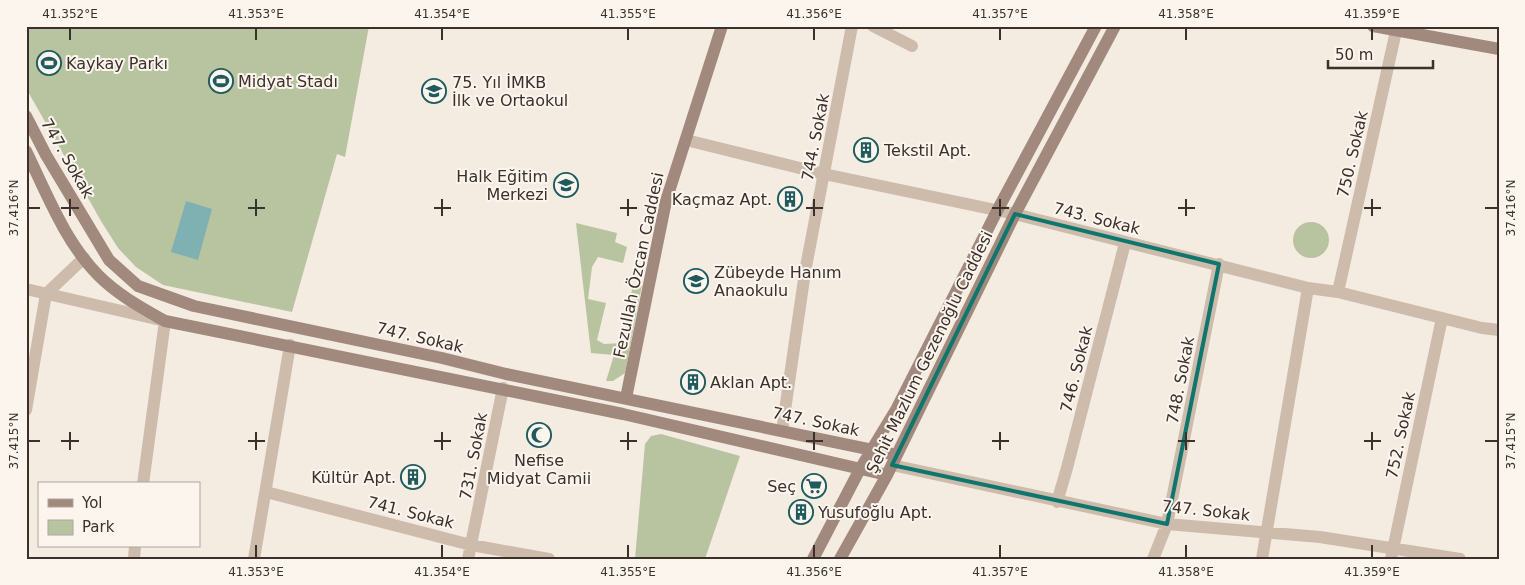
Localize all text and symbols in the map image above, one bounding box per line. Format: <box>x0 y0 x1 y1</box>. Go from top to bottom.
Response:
text: 41.352°E <box>42 7 98 21</box>
text: 41.353°E <box>228 7 284 21</box>
text: 41.354°E <box>414 7 470 21</box>
text: 41.355°E <box>600 7 656 21</box>
text: 41.356°E <box>786 7 842 21</box>
text: 41.357°E <box>972 7 1028 21</box>
text: 41.358°E <box>1158 7 1214 21</box>
text: 41.359°E <box>1344 7 1400 21</box>
scale bar <box>1328 38 1432 70</box>
text: 50 m <box>1335 46 1373 64</box>
sports icon: Kaykay Parkı <box>36 50 62 76</box>
place label: Kaykay Parkı <box>66 54 168 73</box>
sports icon: Midyat Stadı <box>208 68 234 94</box>
place label: Midyat Stadı <box>238 72 338 91</box>
place label: 75. Yıl İMKB İlk ve Ortaokul <box>452 73 568 110</box>
school or university icon: 75. Yıl İMKB İlk ve Ortaokul <box>421 78 447 104</box>
street label: 744. Sokak <box>798 91 833 182</box>
street label: 750. Sokak <box>1333 108 1372 199</box>
street label: 747. Sokak <box>37 115 98 202</box>
building icon: Tekstil Apt. <box>853 137 879 163</box>
place label: Tekstil Apt. <box>883 141 971 160</box>
place label: Halk Eğitim Merkezi <box>456 167 548 204</box>
street label: Fezullah Özcan Caddesi <box>610 171 667 360</box>
school or university icon: Halk Eğitim Merkezi <box>553 172 579 198</box>
text: 37.416°N <box>7 180 21 236</box>
text: 37.416°N <box>1504 180 1518 236</box>
building icon: Kaçmaz Apt. <box>777 186 803 212</box>
place label: Kaçmaz Apt. <box>672 190 772 209</box>
street label: 743. Sokak <box>1052 199 1143 239</box>
street label: Şehit Mazlum Gezenoğlu Caddesi <box>862 228 997 477</box>
place label: Zübeyde Hanım Anaokulu <box>714 263 842 300</box>
school or university icon: Zübeyde Hanım Anaokulu <box>683 268 709 294</box>
street label: 747. Sokak <box>375 318 466 357</box>
street label: 746. Sokak <box>1057 323 1097 414</box>
street label: 748. Sokak <box>1163 334 1198 425</box>
building icon: Aklan Apt. <box>680 369 706 395</box>
place label: Aklan Apt. <box>710 373 792 392</box>
street label: 752. Sokak <box>1382 389 1419 480</box>
street label: 747. Sokak <box>771 403 862 440</box>
street label: 731. Sokak <box>456 410 491 501</box>
text: 37.415°N <box>7 413 21 469</box>
text: 37.415°N <box>1504 413 1518 469</box>
mosque icon: Nefise Midyat Camii <box>526 422 552 448</box>
place label: Nefise Midyat Camii <box>487 451 591 488</box>
building icon: Kültür Apt. <box>400 464 426 490</box>
place label: Kültür Apt. <box>311 468 396 487</box>
supermarket icon: Seç <box>801 473 827 499</box>
place label: Seç <box>767 477 796 496</box>
legend <box>38 482 200 548</box>
street label: 741. Sokak <box>366 493 457 533</box>
text: Yol <box>81 494 103 512</box>
street label: 747. Sokak <box>1161 496 1252 525</box>
building icon: Yusufoğlu Apt. <box>788 499 814 525</box>
place label: Yusufoğlu Apt. <box>817 503 932 522</box>
text: Park <box>82 518 115 536</box>
text: 41.353°E <box>228 565 284 579</box>
text: 41.354°E <box>414 565 470 579</box>
text: 41.355°E <box>600 565 656 579</box>
text: 41.356°E <box>786 565 842 579</box>
text: 41.357°E <box>972 565 1028 579</box>
text: 41.358°E <box>1158 565 1214 579</box>
text: 41.359°E <box>1344 565 1400 579</box>

